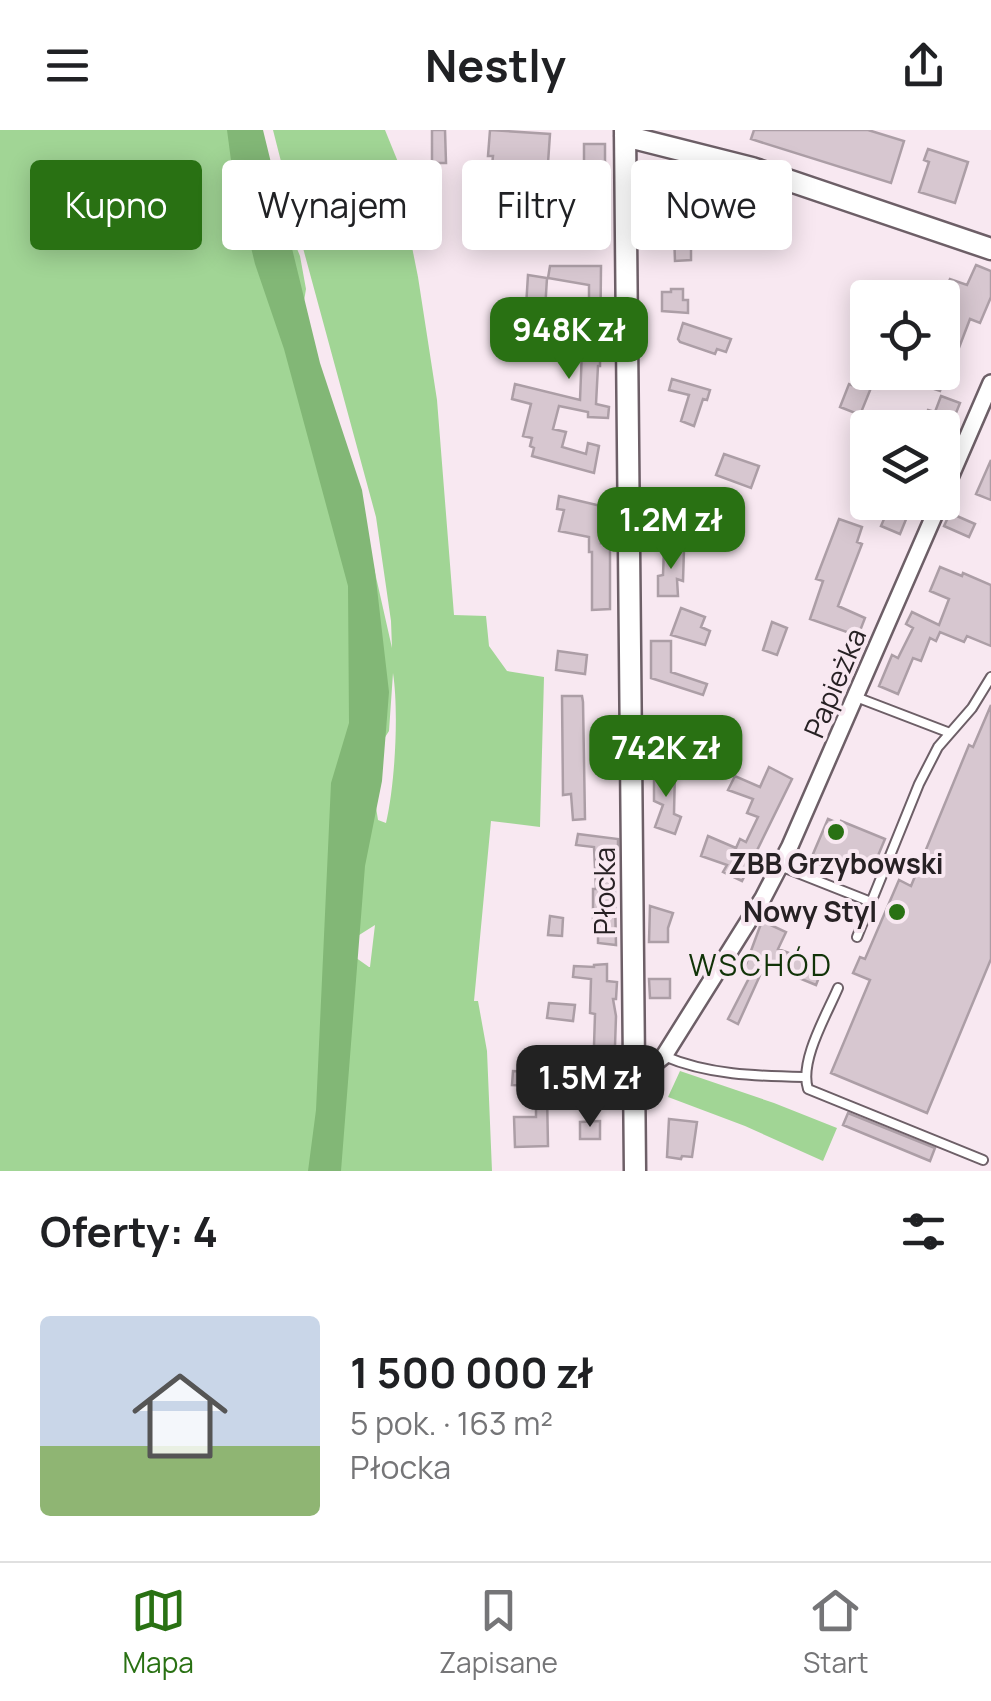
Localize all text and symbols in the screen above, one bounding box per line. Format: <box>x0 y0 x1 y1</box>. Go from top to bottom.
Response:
text: Nestly <box>425 34 566 96</box>
icon: menu <box>40 38 95 93</box>
icon: share <box>896 38 951 93</box>
chip: Kupno <box>30 160 202 250</box>
chip: Wynajem <box>222 160 442 250</box>
chip: Filtry <box>462 160 611 250</box>
chip: Nowe <box>631 160 792 250</box>
map controls <box>850 280 960 520</box>
button: locate <box>850 280 960 390</box>
pin: 948K zł <box>477 297 661 382</box>
text: 948K zł <box>512 307 626 351</box>
button: layers <box>850 410 960 520</box>
pin: 1.2M zł <box>579 487 763 572</box>
text: 1.2M zł <box>619 497 723 541</box>
street label: Papieżka <box>794 622 874 743</box>
pin: 742K zł <box>574 715 758 800</box>
text: 742K zł <box>611 725 721 769</box>
marker: ZBB Grzybowski <box>825 821 847 843</box>
place label: ZBB Grzybowski <box>728 844 944 882</box>
street label: Płocka <box>585 847 623 935</box>
place label: Nowy Styl <box>743 892 877 930</box>
marker: Nowy Styl <box>886 901 908 923</box>
district label: WSCHÓD <box>689 944 833 985</box>
pin: 1.5M zł <box>498 1045 682 1130</box>
text: 1.5M zł <box>538 1055 642 1099</box>
text: Oferty: 4 <box>40 1202 218 1260</box>
icon: filters <box>896 1204 951 1259</box>
text: 1 500 000 zł <box>350 1343 594 1401</box>
icon: home <box>120 1356 240 1476</box>
text: 5 pok. · 163 m² <box>350 1401 553 1445</box>
text: Płocka <box>350 1445 451 1489</box>
tab: Mapa <box>123 1583 194 1681</box>
tab: Zapisane <box>439 1583 558 1681</box>
tab: Start <box>803 1583 868 1681</box>

